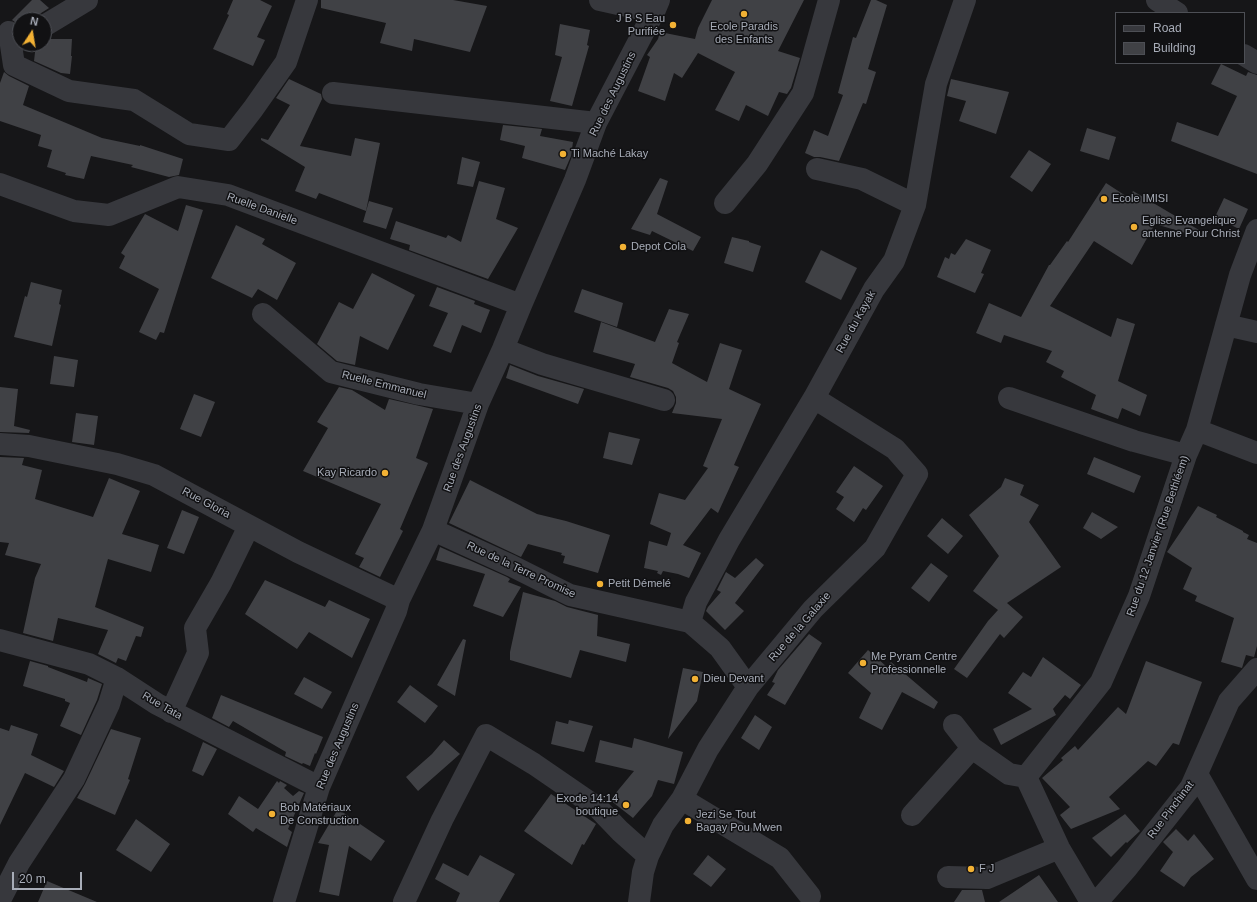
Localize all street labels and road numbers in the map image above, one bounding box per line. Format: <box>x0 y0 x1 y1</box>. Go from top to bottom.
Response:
street label: Rue des Augustins <box>587 50 639 138</box>
street label: Ruelle Danielle <box>225 190 299 228</box>
street label: Rue du Kayak <box>833 289 879 355</box>
street label: Ruelle Emmanuel <box>340 368 428 402</box>
street label: Rue des Augustins <box>441 402 485 494</box>
street label: Rue du 12 Janvier (Rue Bethléem) <box>1124 454 1192 618</box>
street label: Rue Gloria <box>180 485 232 521</box>
street label: Rue de la Terre Promise <box>464 539 578 601</box>
street label: Rue de la Galaxie <box>766 590 834 664</box>
street label: Rue Tata <box>140 689 184 723</box>
street label: Rue des Augustins <box>314 701 362 791</box>
street label: Rue Pinchinat <box>1145 779 1197 841</box>

